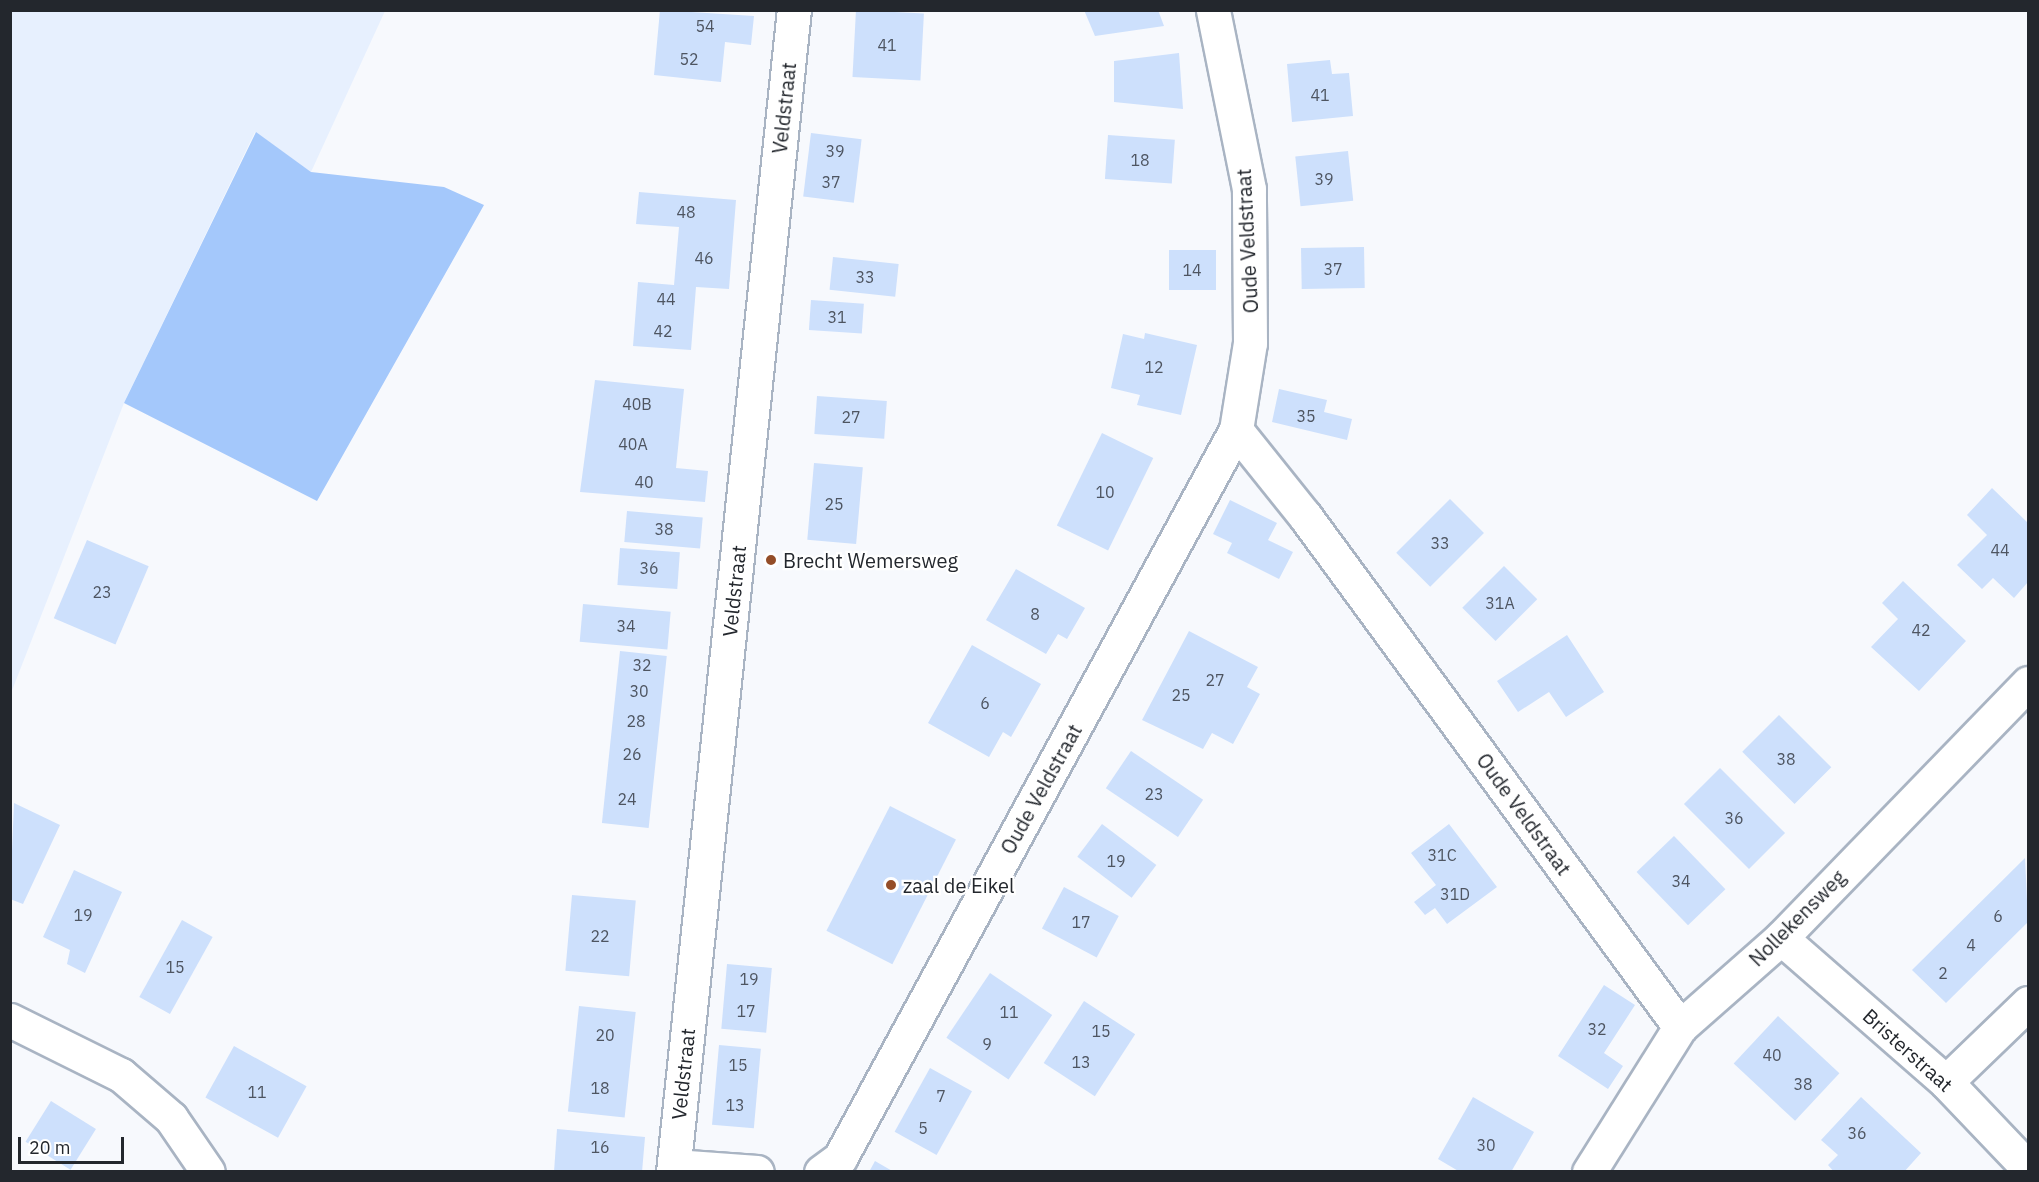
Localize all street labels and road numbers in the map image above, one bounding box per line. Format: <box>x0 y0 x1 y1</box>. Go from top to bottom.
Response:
street label: Veldstraat <box>767 61 801 155</box>
street label: Oude Veldstraat <box>1231 168 1263 314</box>
street label: Veldstraat <box>717 544 751 638</box>
street label: Oude Veldstraat <box>995 720 1087 858</box>
street label: Oude Veldstraat <box>1472 748 1576 880</box>
street label: Nollekensweg <box>1744 865 1850 971</box>
street label: Bristerstraat <box>1858 1003 1958 1097</box>
street label: Veldstraat <box>666 1027 700 1121</box>

